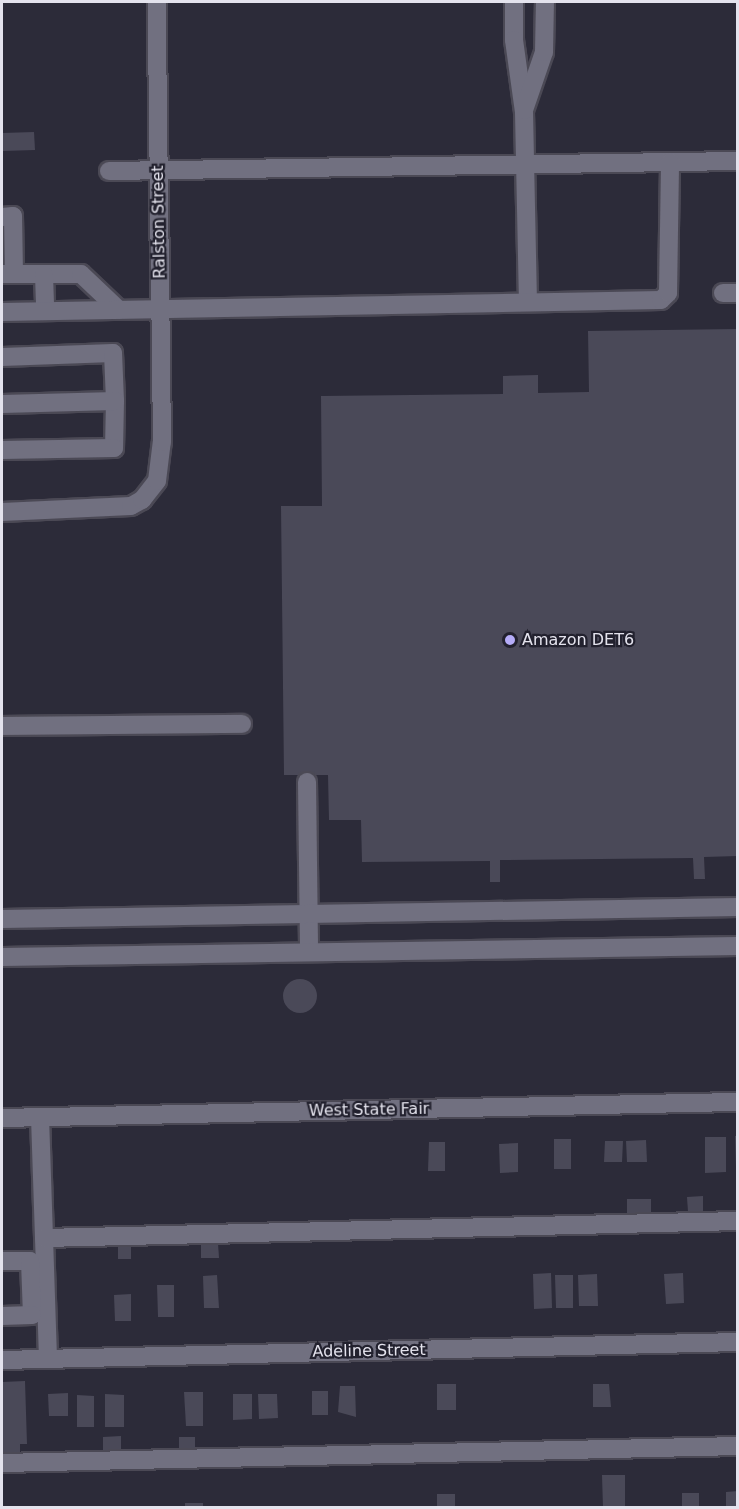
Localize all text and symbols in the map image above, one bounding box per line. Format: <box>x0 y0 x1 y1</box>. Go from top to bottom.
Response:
street label: Ralston Street <box>148 165 170 279</box>
place label: Amazon DET6 <box>522 630 634 650</box>
marker: Amazon DET6 <box>503 633 517 647</box>
street label: West State Fair <box>309 1099 429 1121</box>
street label: Adeline Street <box>312 1340 426 1362</box>

